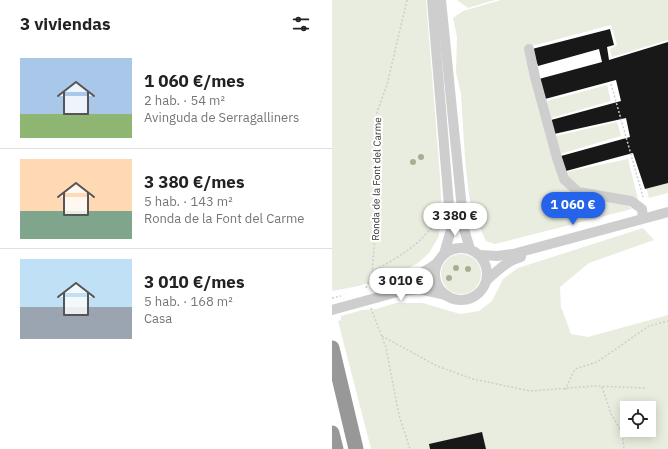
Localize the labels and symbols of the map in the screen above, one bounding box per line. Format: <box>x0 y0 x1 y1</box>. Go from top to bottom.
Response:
street label: Ronda de la Font del Carme <box>369 117 384 241</box>
pin: 1 060 € <box>536 192 610 226</box>
pin: 3 380 € <box>418 203 492 237</box>
pin: 3 010 € <box>364 268 438 302</box>

